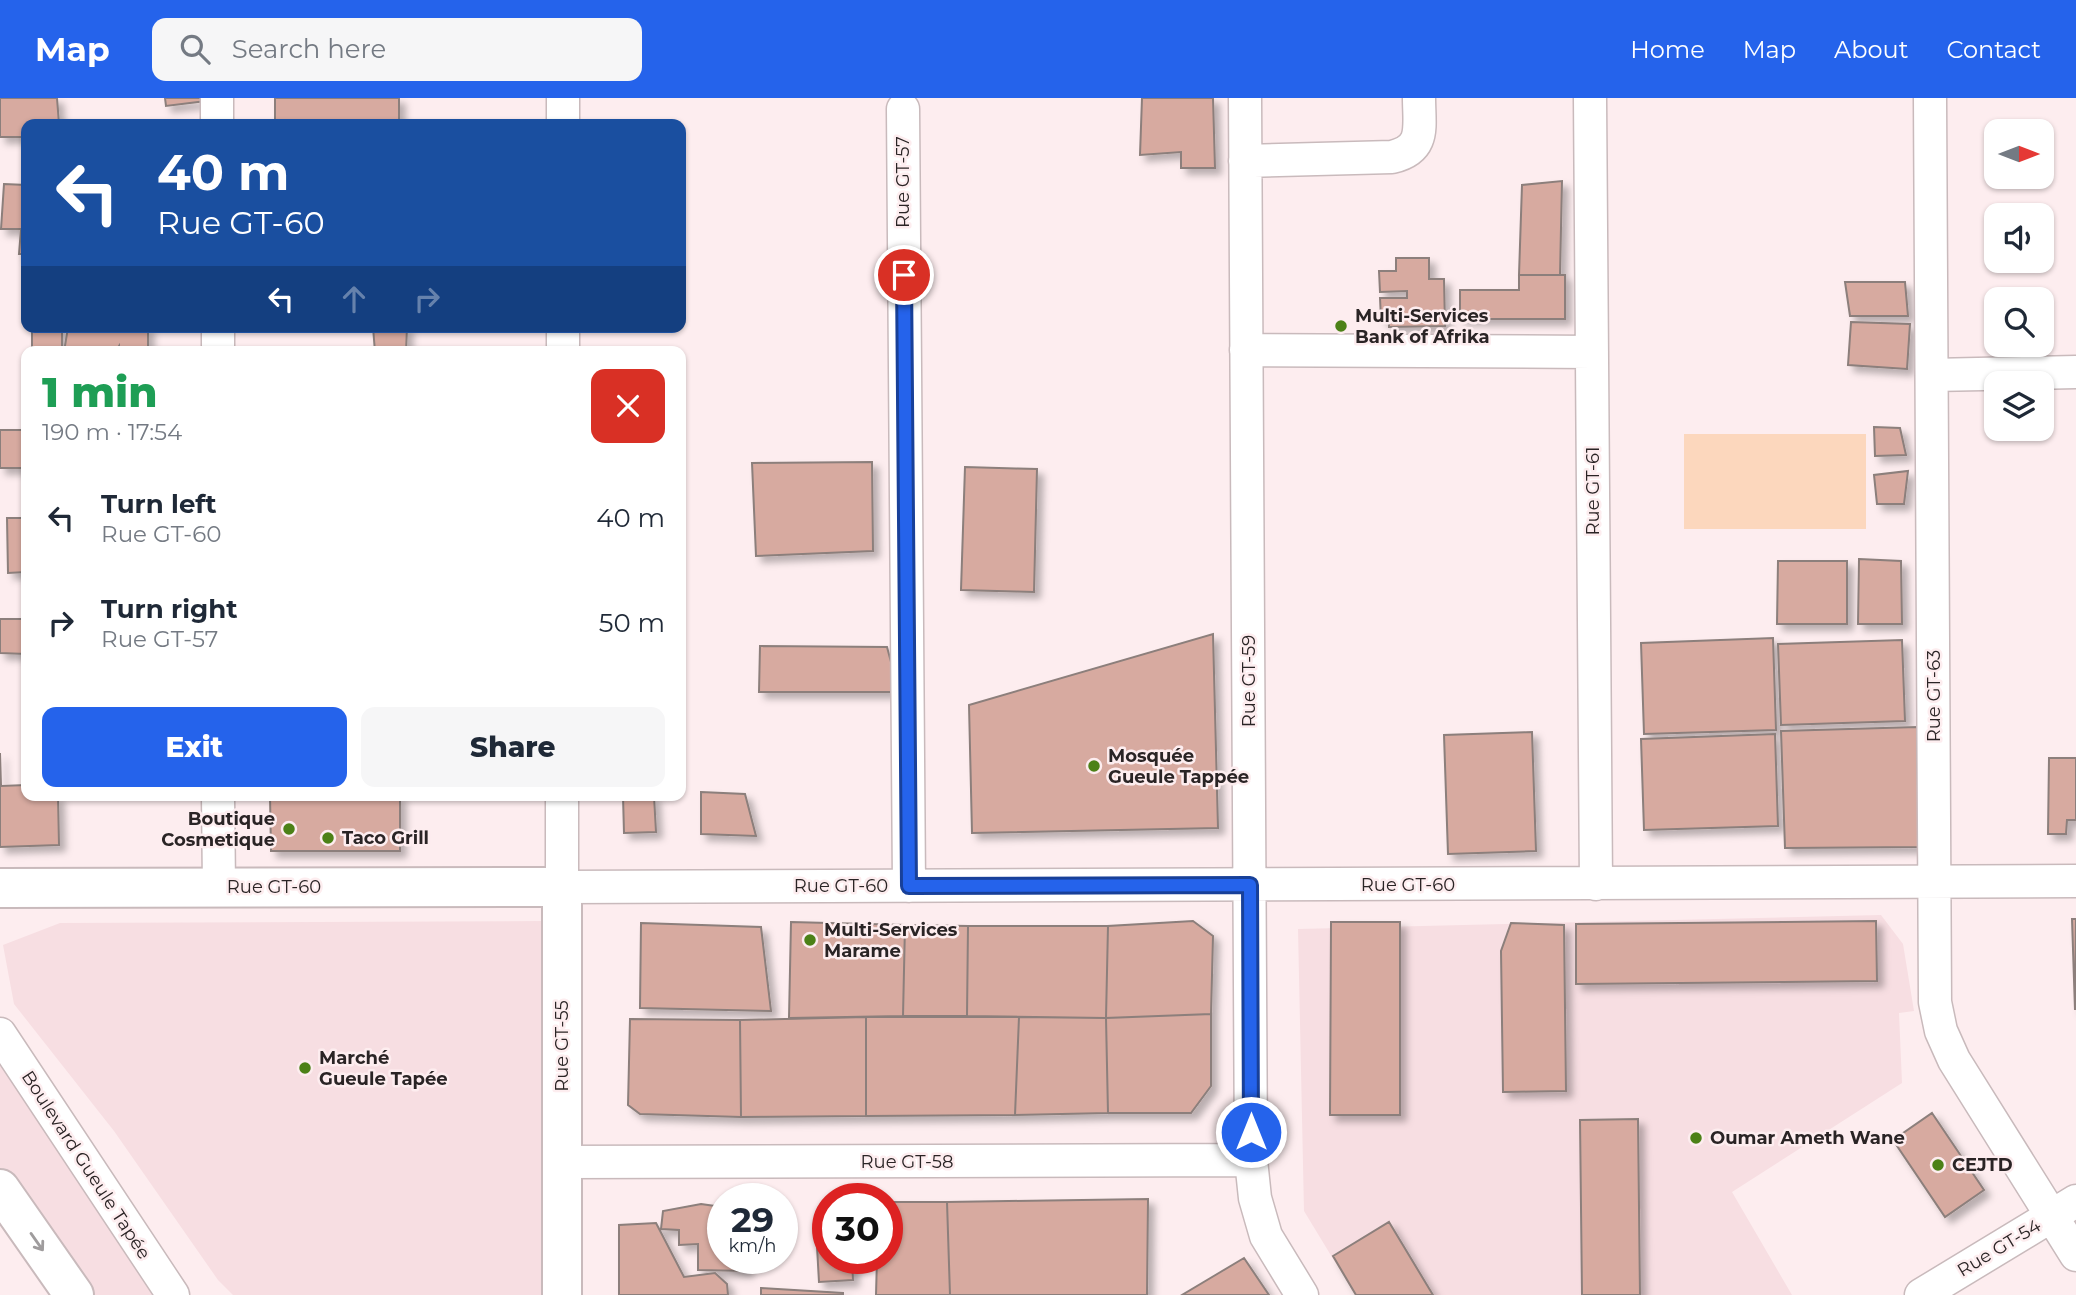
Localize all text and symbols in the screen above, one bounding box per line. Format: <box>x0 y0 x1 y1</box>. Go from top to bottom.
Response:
search box <box>152 18 642 81</box>
text: Map <box>35 29 110 69</box>
icon: search <box>176 30 214 68</box>
text: Search here <box>232 33 386 65</box>
text: Home <box>1630 35 1705 64</box>
text: Map <box>1743 35 1796 64</box>
text: About <box>1834 35 1908 64</box>
text: Contact <box>1946 35 2041 64</box>
north arrow <box>1984 119 2054 189</box>
map controls <box>1984 119 2054 441</box>
street label: Rue GT-57 <box>892 136 914 228</box>
text: 40 m <box>157 143 289 202</box>
icon: left <box>42 147 133 238</box>
text: Rue GT-60 <box>157 203 325 242</box>
button: sound <box>1984 203 2054 273</box>
pin <box>874 245 934 305</box>
icon: arrive <box>885 256 923 294</box>
icon: left <box>262 280 300 318</box>
icon: ahead <box>335 280 373 318</box>
icon: right <box>408 280 446 318</box>
button: search <box>1984 287 2054 357</box>
place label: Multi-Services Bank of Afrika <box>1355 305 1490 348</box>
marker: Multi-Services Bank of Afrika <box>1333 318 1349 334</box>
text: 1 min <box>42 366 158 418</box>
button: close <box>591 369 665 443</box>
button: layers <box>1984 371 2054 441</box>
text: 190 m · 17:54 <box>42 418 182 446</box>
street label: Rue GT-61 <box>1582 447 1604 535</box>
text: Turn left <box>101 488 217 520</box>
icon: left <box>42 499 80 537</box>
text: 40 m <box>596 502 665 534</box>
text: Rue GT-60 <box>101 520 221 548</box>
text: Turn right <box>101 593 237 625</box>
icon: right <box>42 604 80 642</box>
text: 50 m <box>599 607 665 639</box>
text: Rue GT-57 <box>101 625 218 653</box>
street label: Rue GT-59 <box>1238 635 1260 727</box>
street label: Rue GT-63 <box>1923 650 1945 742</box>
button: Exit <box>42 707 347 787</box>
button: Share <box>361 707 665 787</box>
place label: Mosquée Gueule Tappée <box>1108 745 1249 788</box>
marker: Mosquée Gueule Tappée <box>1086 758 1102 774</box>
place label: Boutique Cosmetique <box>161 808 275 851</box>
marker: Boutique Cosmetique <box>281 821 297 837</box>
place label: Taco Grill <box>342 827 429 849</box>
marker: Taco Grill <box>320 830 336 846</box>
street label: Rue GT-60 <box>1361 874 1455 896</box>
street label: Rue GT-60 <box>794 875 888 897</box>
street label: Rue GT-60 <box>227 876 321 898</box>
place label: Multi-Services Marame <box>824 919 958 962</box>
marker: Multi-Services Marame <box>802 932 818 948</box>
street label: Rue GT-55 <box>551 1000 573 1092</box>
place label: Marché Gueule Tapée <box>319 1047 448 1090</box>
marker: Marché Gueule Tapée <box>297 1060 313 1076</box>
street label: Boulevard Gueule Tapée <box>17 1067 155 1263</box>
position arrow <box>1214 1095 1288 1169</box>
place label: Oumar Ameth Wane <box>1710 1127 1905 1149</box>
marker: Oumar Ameth Wane <box>1688 1130 1704 1146</box>
street label: Rue GT-58 <box>861 1151 953 1173</box>
place label: CEJTD <box>1952 1154 2013 1176</box>
marker: CEJTD <box>1930 1157 1946 1173</box>
speed limit sign: 30 <box>812 1183 903 1274</box>
text: 29 <box>731 1198 774 1241</box>
street label: Rue GT-54 <box>1953 1214 2045 1281</box>
one-way arrow <box>30 1232 44 1251</box>
text: km/h <box>728 1235 777 1257</box>

